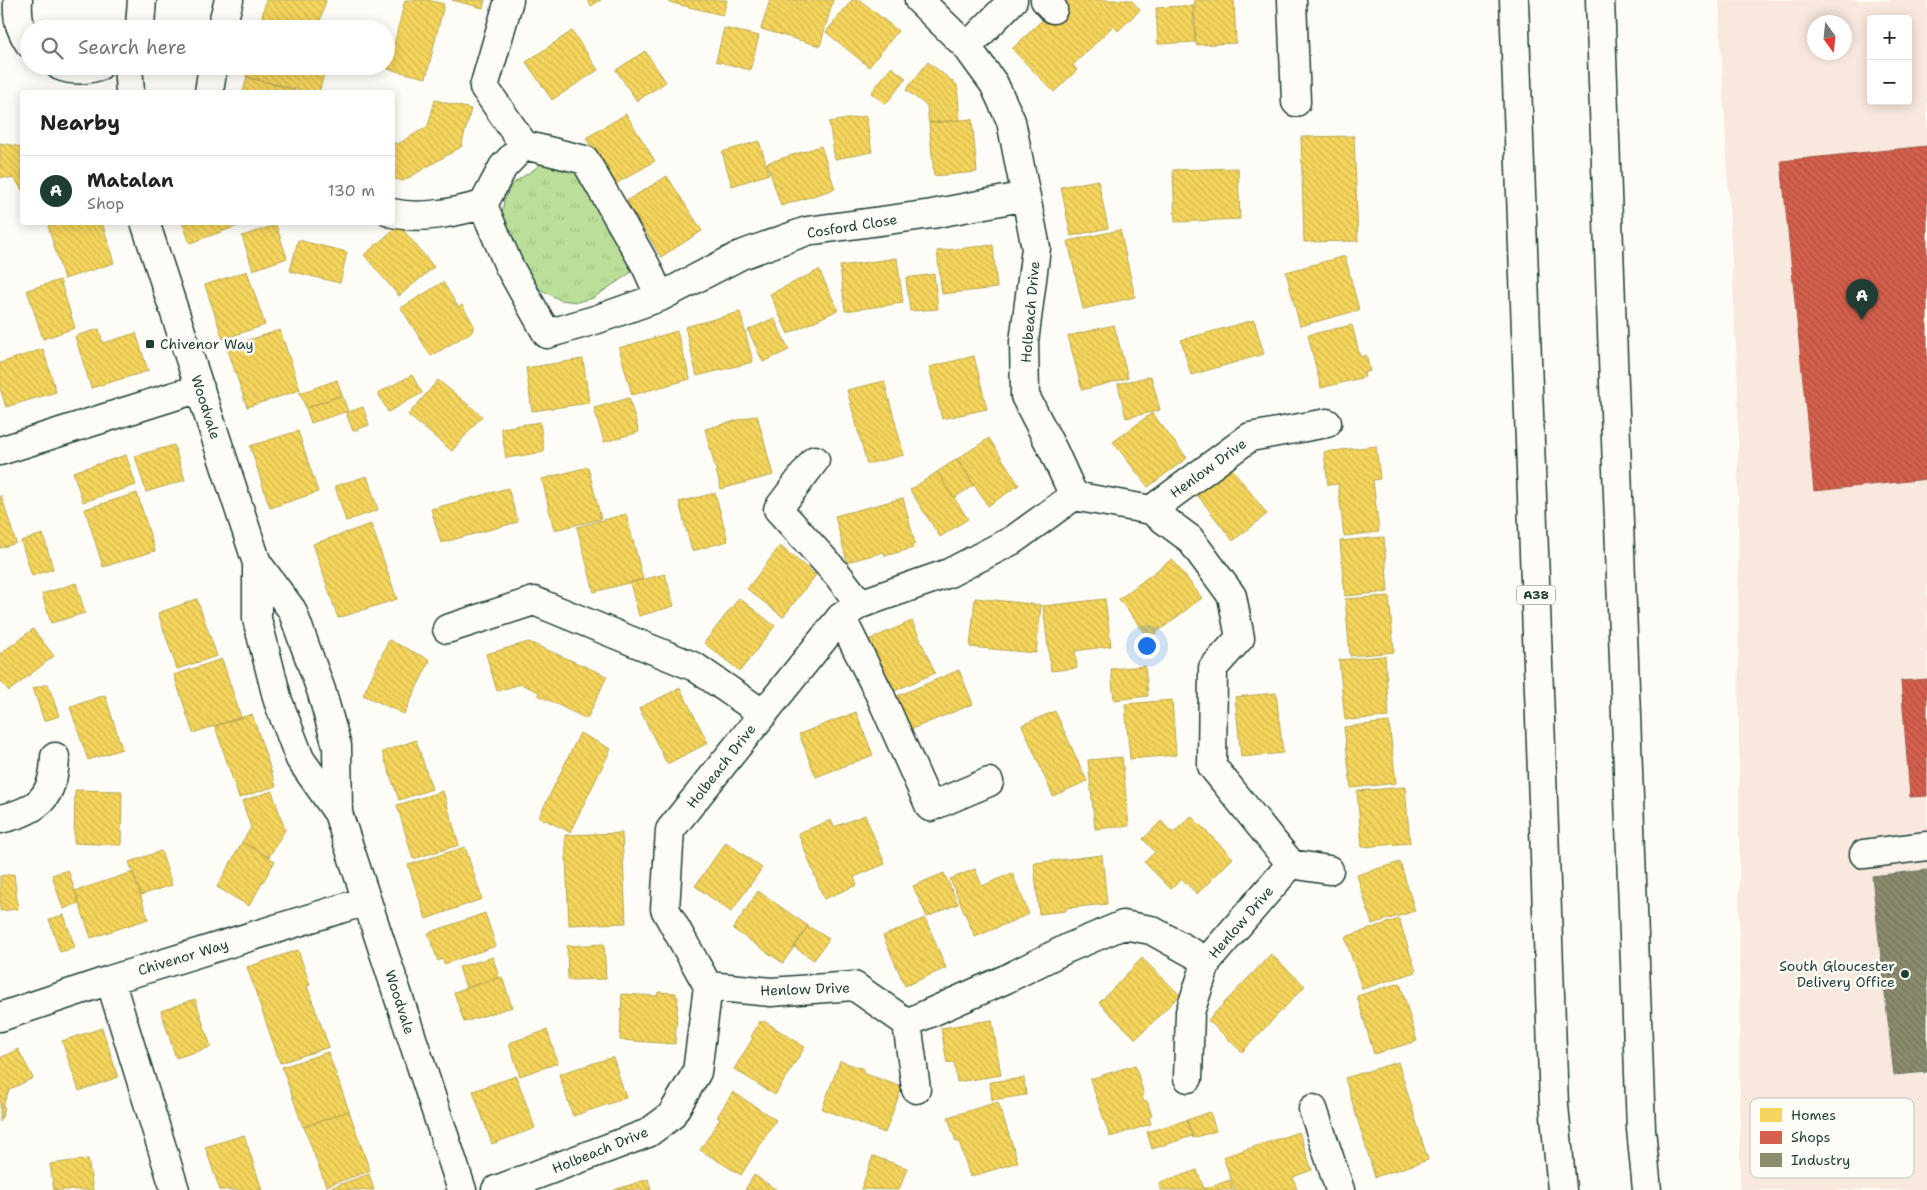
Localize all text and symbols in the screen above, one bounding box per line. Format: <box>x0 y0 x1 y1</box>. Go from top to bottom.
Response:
north arrow <box>1807 15 1852 60</box>
map controls <box>1867 15 1912 105</box>
button: + <box>1867 15 1912 60</box>
search box <box>20 20 395 75</box>
icon: search <box>38 34 66 62</box>
text: Search here <box>78 35 187 60</box>
button: − <box>1867 60 1912 105</box>
text: Nearby <box>40 109 120 137</box>
text: Matalan <box>87 168 174 193</box>
text: A <box>50 180 62 201</box>
text: 130 m <box>328 180 375 201</box>
text: Shop <box>87 193 124 214</box>
street label: Cosford Close <box>805 210 899 242</box>
street label: Holbeach Drive <box>1017 260 1043 364</box>
pin: A <box>1846 279 1878 320</box>
place label: Chivenor Way <box>160 335 254 353</box>
marker: Chivenor Way <box>144 338 156 350</box>
street label: Woodvale <box>187 373 225 441</box>
street label: Henlow Drive <box>1166 434 1250 502</box>
road number: A38 <box>1517 586 1555 604</box>
your location <box>1134 633 1160 659</box>
street label: Holbeach Drive <box>682 720 760 812</box>
street label: Henlow Drive <box>1205 882 1277 962</box>
street label: Chivenor Way <box>136 935 230 979</box>
place label: South Gloucester Delivery Office <box>1779 957 1895 991</box>
street label: Woodvale <box>381 968 419 1036</box>
marker: South Gloucester Delivery Office <box>1899 968 1911 980</box>
street label: Henlow Drive <box>760 978 850 1000</box>
legend <box>1750 1098 1914 1178</box>
text: Homes <box>1791 1106 1836 1124</box>
street label: Holbeach Drive <box>549 1122 651 1177</box>
text: Shops <box>1791 1128 1830 1146</box>
text: Industry <box>1791 1151 1850 1169</box>

